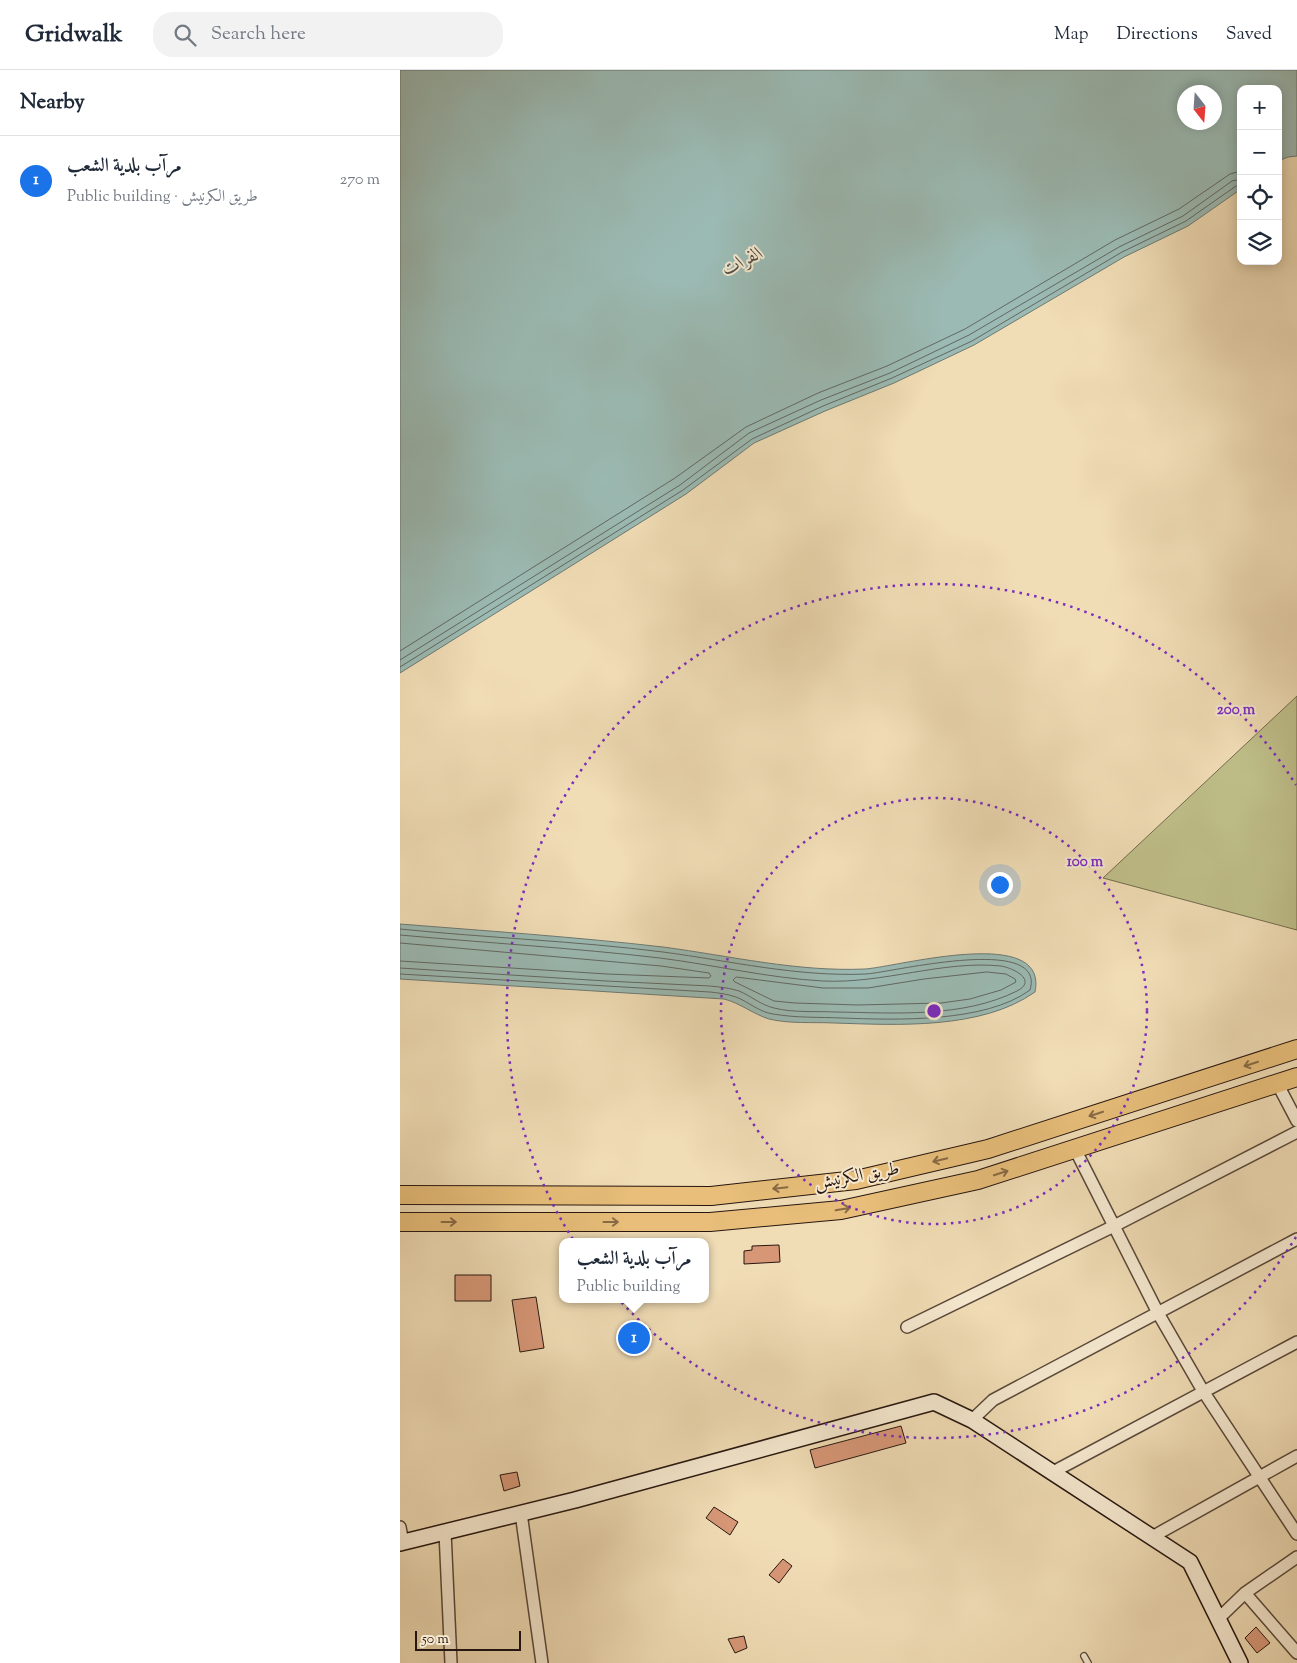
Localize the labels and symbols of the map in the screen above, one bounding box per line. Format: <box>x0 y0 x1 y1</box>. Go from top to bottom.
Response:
north arrow <box>1177 85 1222 130</box>
water label: الفرات <box>718 240 768 284</box>
text: 200 m <box>1217 700 1256 721</box>
text: 100 m <box>1067 852 1104 873</box>
your location <box>987 872 1013 898</box>
centre of rings <box>925 1002 943 1020</box>
one-way arrow <box>1243 1060 1259 1070</box>
one-way arrow <box>1089 1110 1104 1119</box>
one-way arrow <box>933 1156 949 1165</box>
street label: طريق الكرنيش <box>812 1157 902 1197</box>
one-way arrow <box>993 1167 1009 1177</box>
one-way arrow <box>773 1184 789 1193</box>
one-way arrow <box>835 1204 851 1214</box>
one-way arrow <box>440 1217 456 1227</box>
one-way arrow <box>602 1217 619 1227</box>
pin: 1 <box>618 1319 650 1357</box>
scale bar <box>415 1628 521 1651</box>

